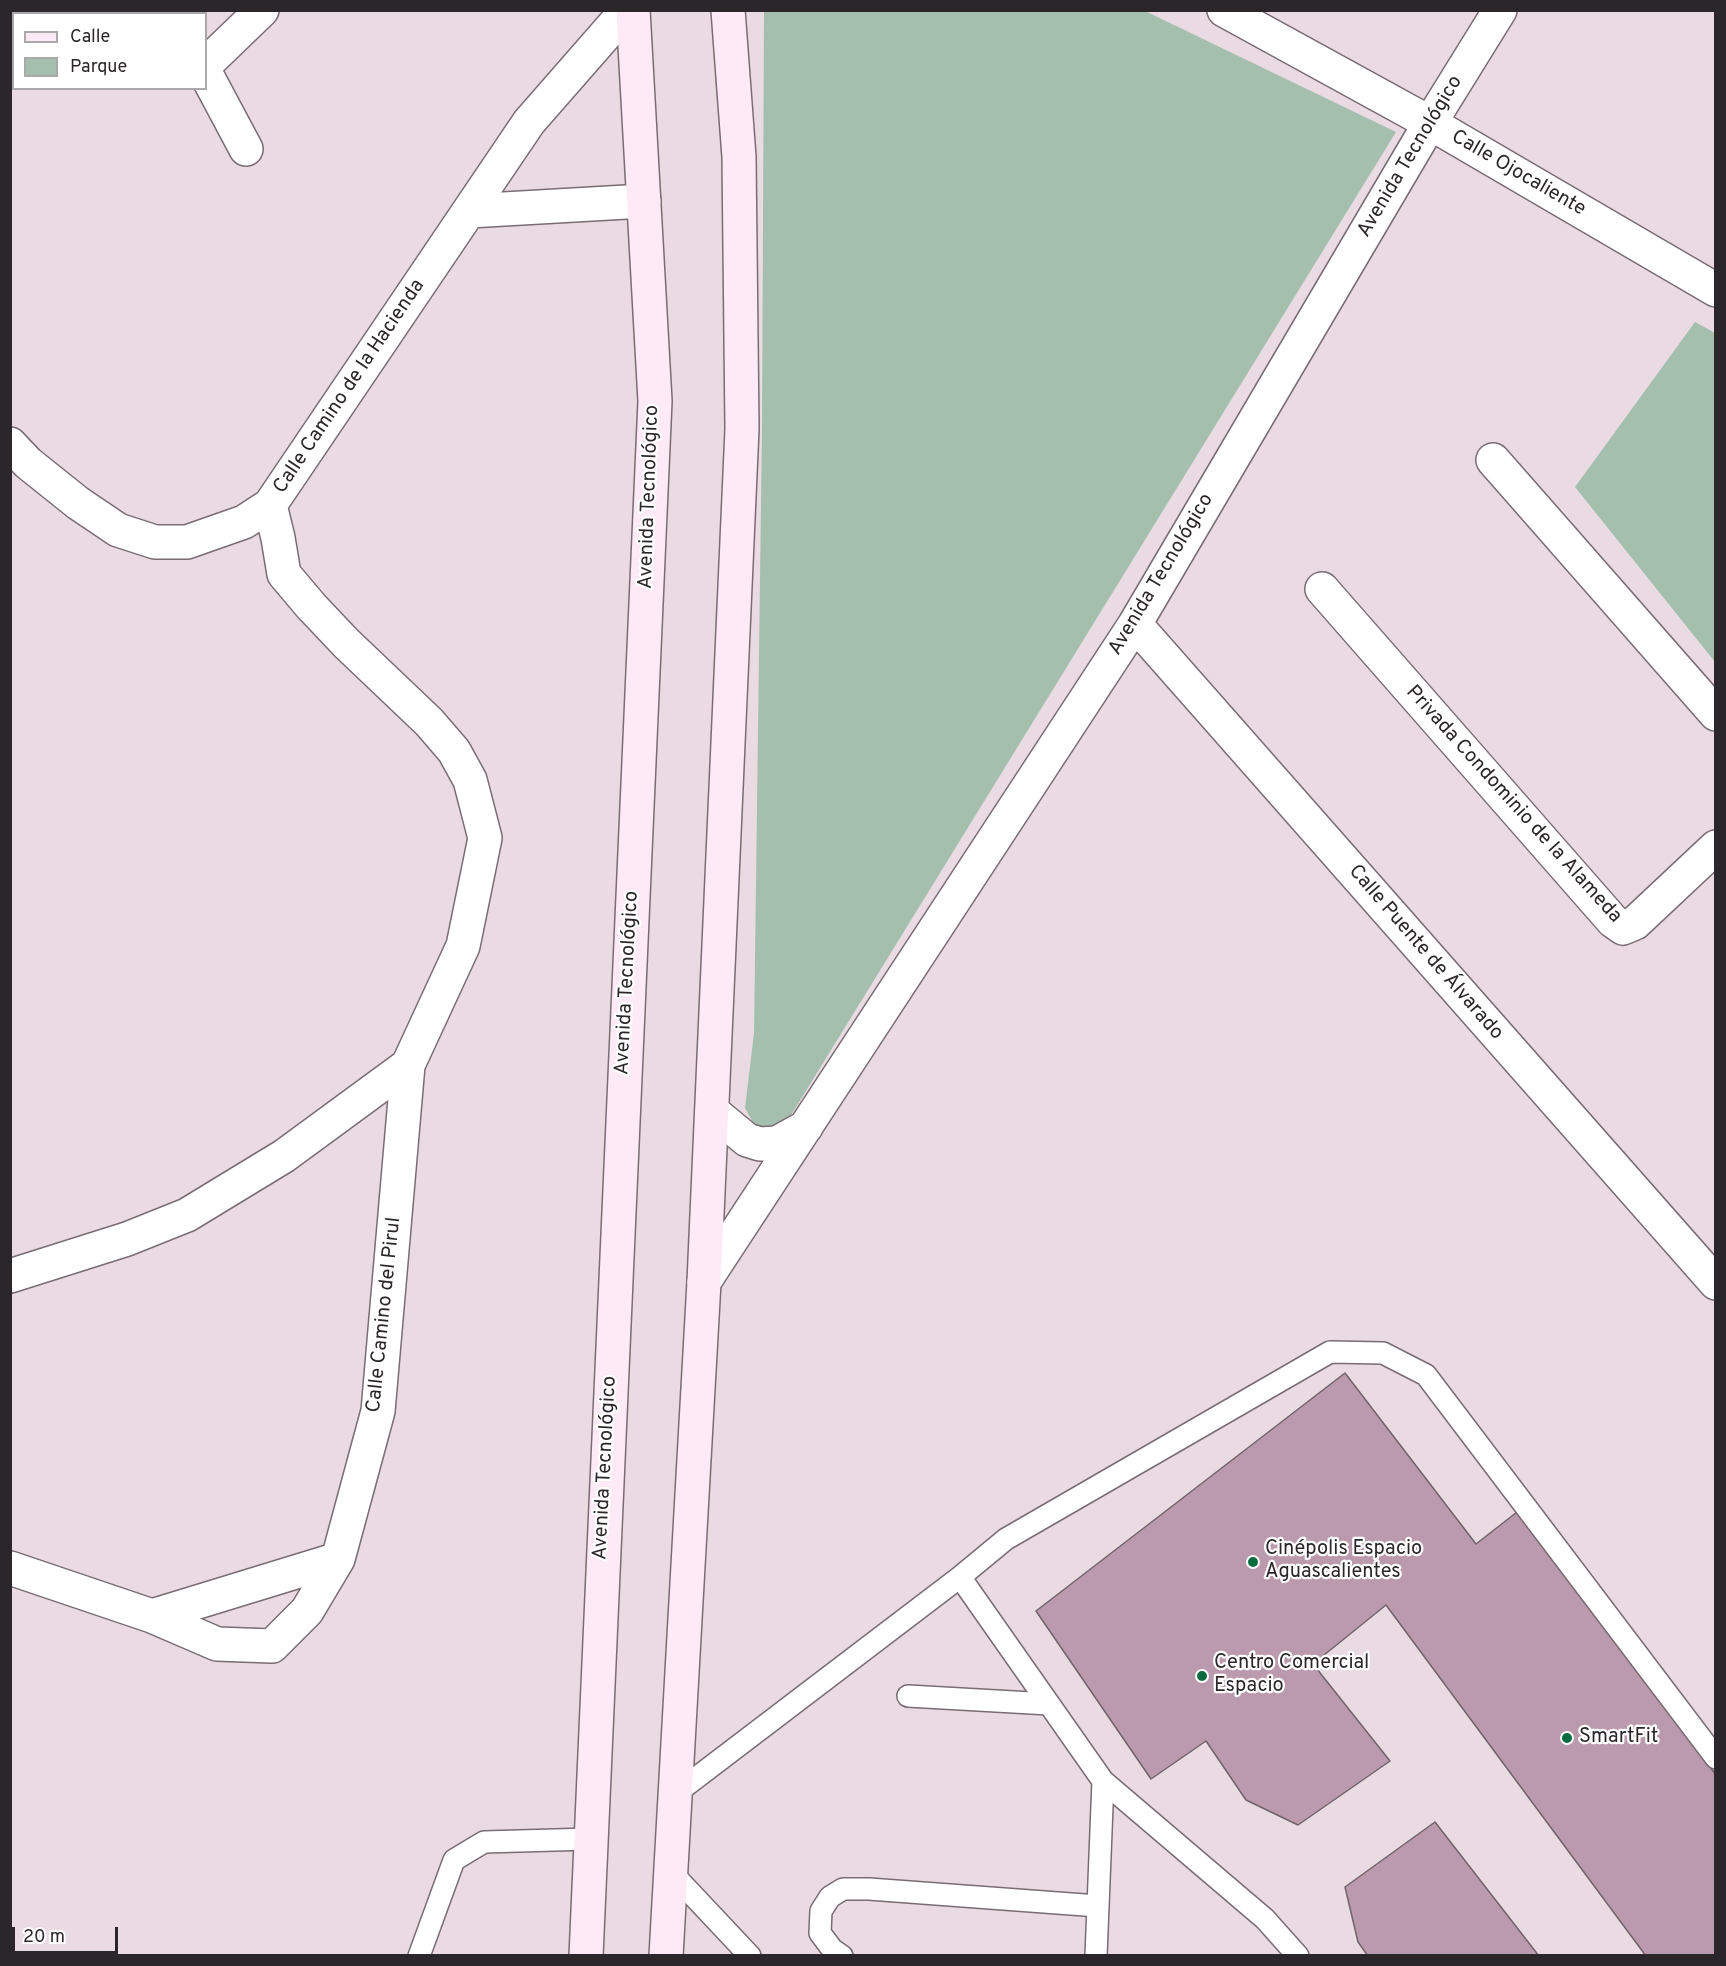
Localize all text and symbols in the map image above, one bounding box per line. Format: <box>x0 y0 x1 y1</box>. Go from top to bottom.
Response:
legend <box>12 12 207 90</box>
text: Calle <box>70 26 110 49</box>
text: Parque <box>70 56 127 79</box>
street label: Avenida Tecnológico <box>1353 72 1469 242</box>
street label: Calle Ojocaliente <box>1447 126 1589 222</box>
street label: Calle Camino de la Hacienda <box>269 275 431 499</box>
street label: Avenida Tecnológico <box>635 404 665 590</box>
street label: Avenida Tecnológico <box>1104 490 1220 660</box>
street label: Privada Condominio de la Alameda <box>1400 681 1626 929</box>
street label: Calle Puente de Álvarado <box>1342 860 1508 1046</box>
street label: Avenida Tecnológico <box>611 890 645 1076</box>
street label: Calle Camino del Pirul <box>363 1216 407 1414</box>
street label: Avenida Tecnológico <box>589 1375 623 1561</box>
place label: Cinépolis Espacio Aguascalientes <box>1265 1538 1422 1585</box>
marker: Cinépolis Espacio Aguascalientes <box>1246 1555 1260 1569</box>
place label: Centro Comercial Espacio <box>1214 1652 1369 1699</box>
marker: Centro Comercial Espacio <box>1195 1669 1209 1683</box>
place label: SmartFit <box>1579 1726 1658 1750</box>
marker: SmartFit <box>1560 1731 1574 1745</box>
scale bar <box>15 1915 122 1953</box>
text: 20 m <box>23 1926 65 1949</box>

